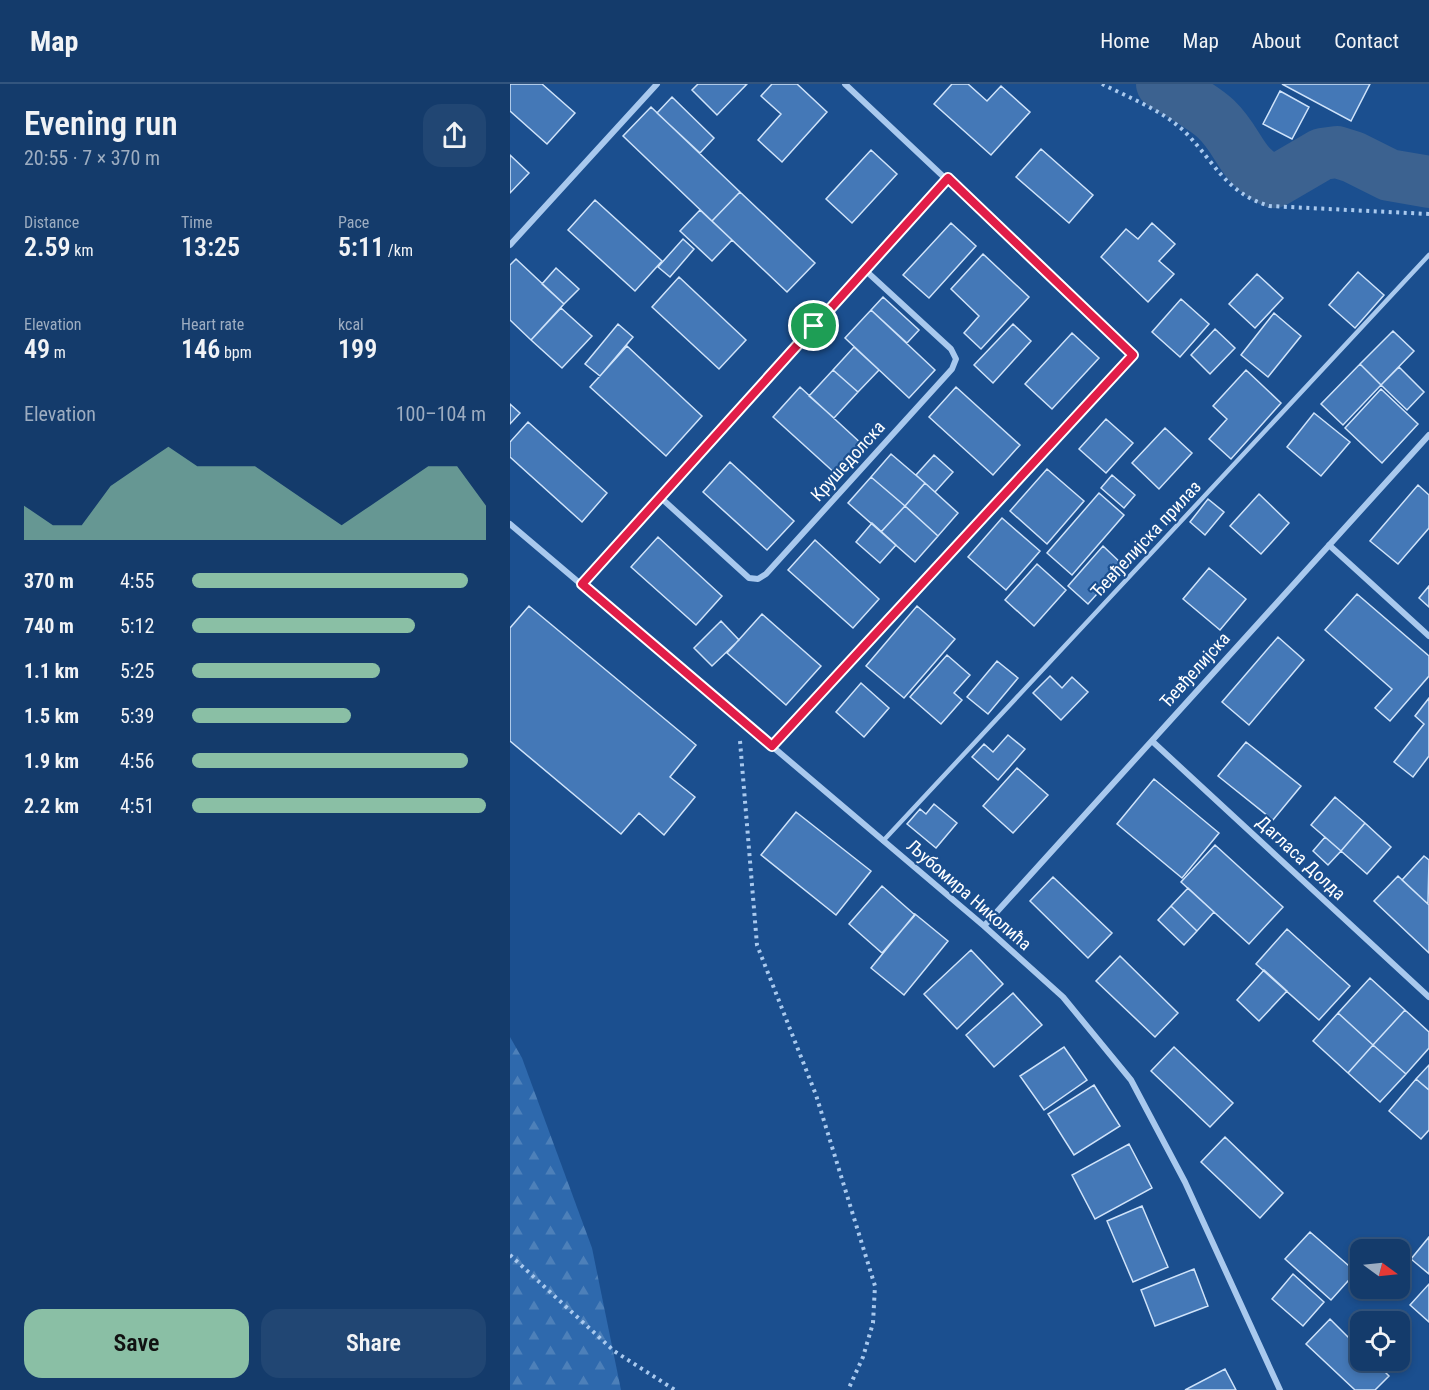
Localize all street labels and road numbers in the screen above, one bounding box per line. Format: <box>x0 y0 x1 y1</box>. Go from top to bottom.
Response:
street label: Крушедолска <box>806 416 889 505</box>
street label: Ђевђелијска прилаз <box>1086 476 1205 601</box>
street label: Ђевђелијска <box>1155 628 1234 712</box>
street label: Дагласа Долда <box>1253 811 1350 904</box>
street label: Љубомира Николића <box>903 835 1036 954</box>

